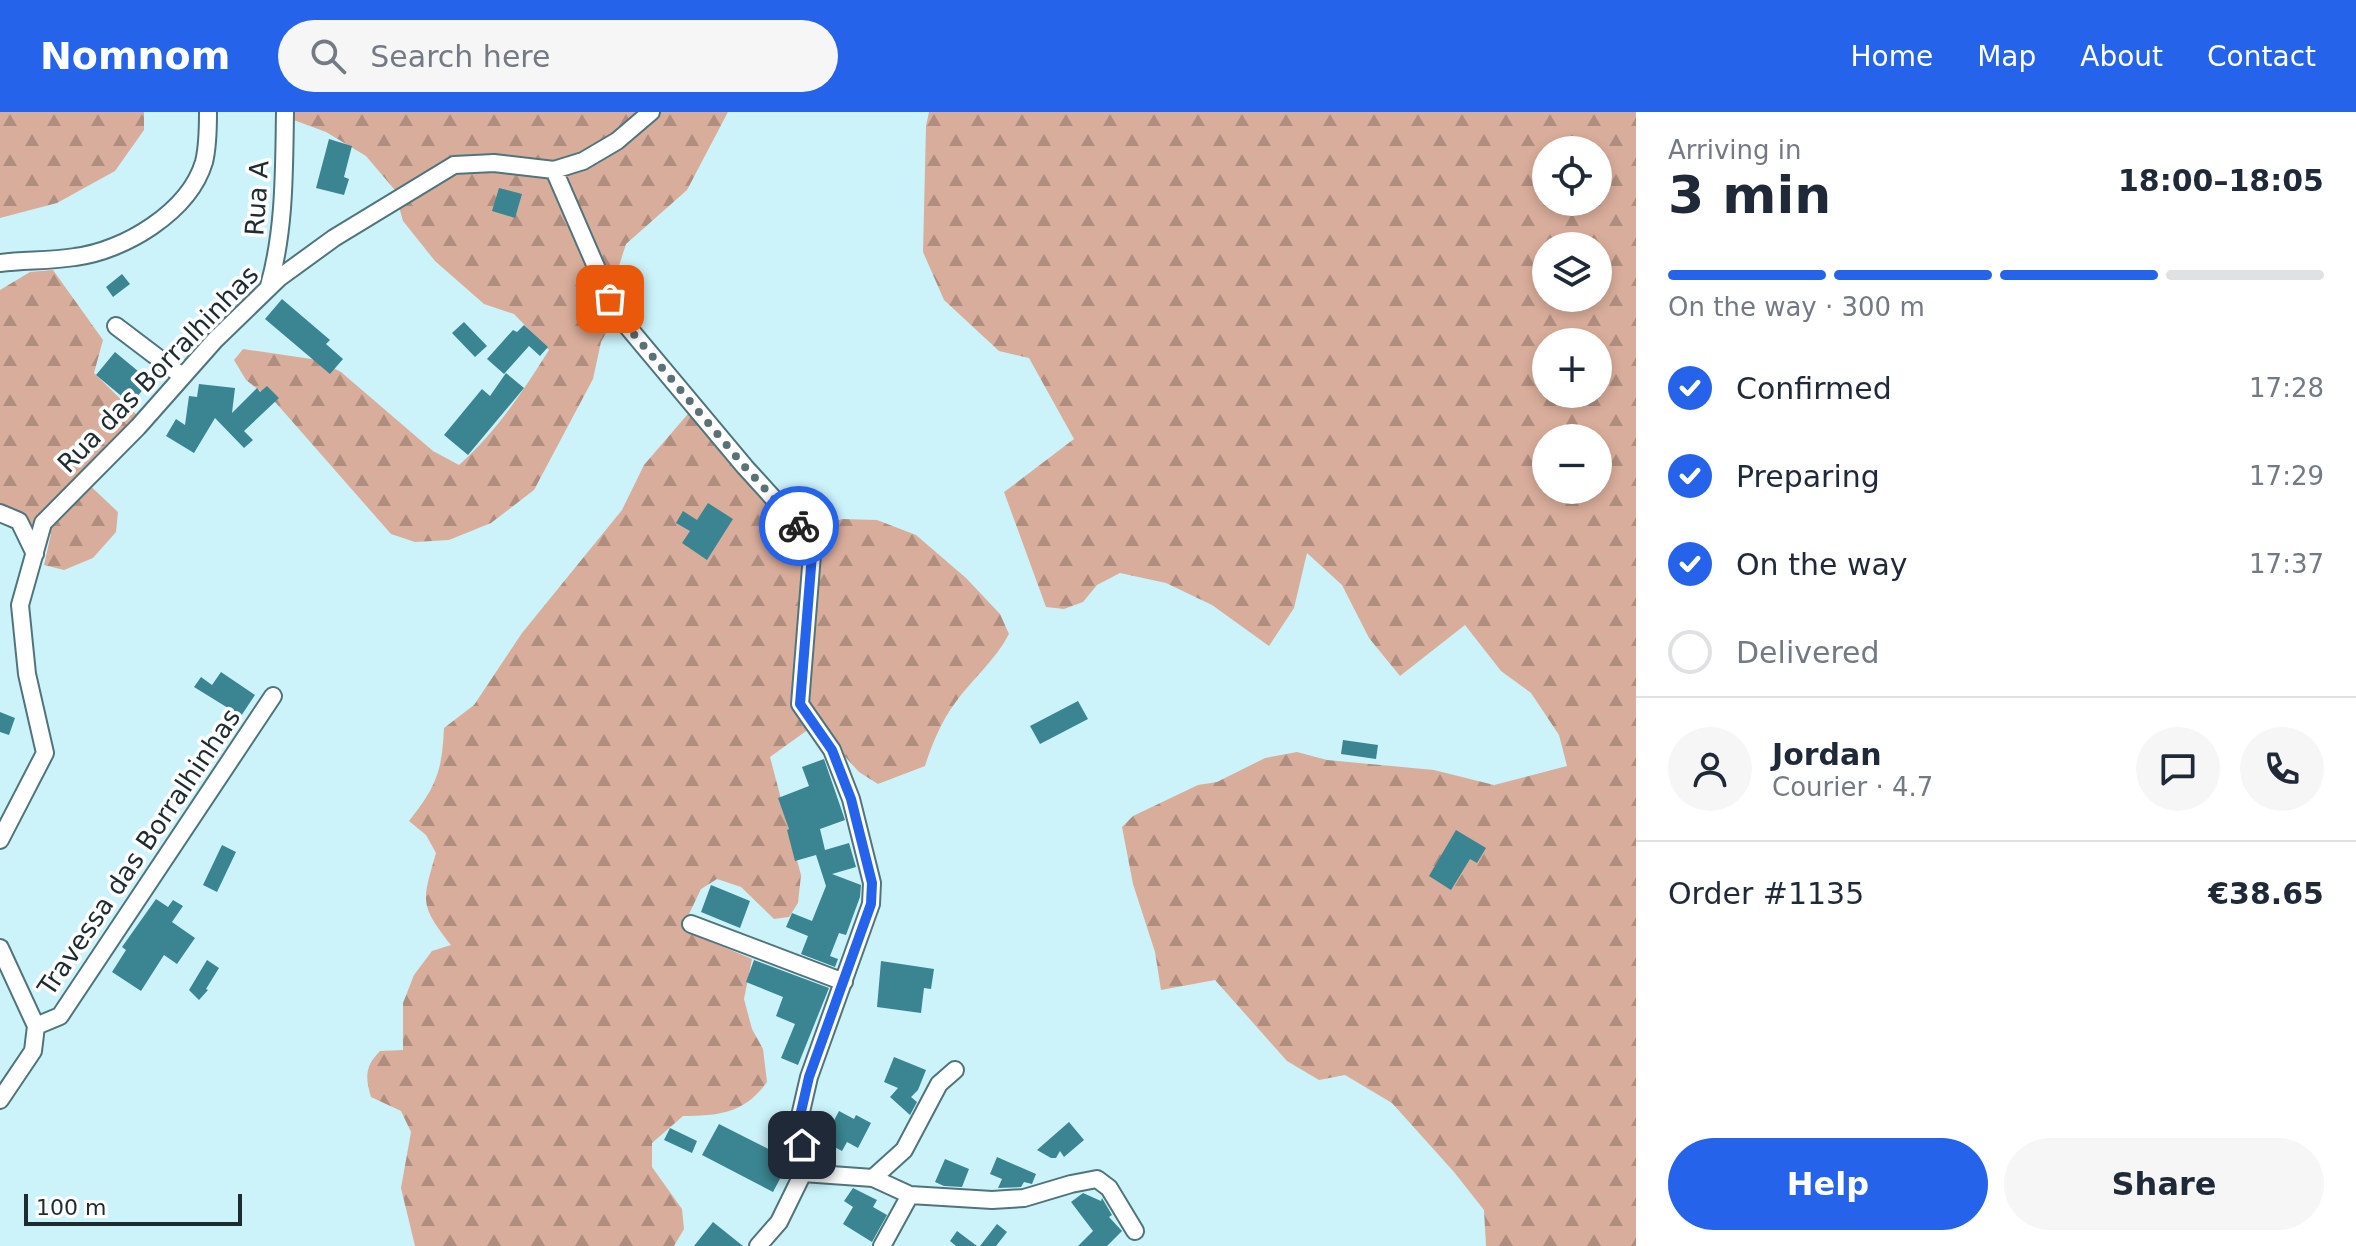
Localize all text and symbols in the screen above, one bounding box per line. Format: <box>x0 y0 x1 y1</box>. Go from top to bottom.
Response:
search box <box>278 20 838 92</box>
text: Nomnom <box>40 34 230 78</box>
icon: search <box>306 34 350 78</box>
text: Search here <box>370 39 550 74</box>
text: Home <box>1850 40 1933 73</box>
text: Map <box>1977 40 2036 73</box>
text: About <box>2080 40 2163 73</box>
text: Contact <box>2207 40 2316 73</box>
text: Arriving in <box>1668 135 1802 165</box>
map controls <box>1532 136 1612 504</box>
button: locate <box>1532 136 1612 216</box>
street label: Rua A <box>239 159 275 237</box>
text: 18:00–18:05 <box>2118 163 2324 198</box>
text: 3 min <box>1668 165 1831 225</box>
button: layers <box>1532 232 1612 312</box>
street label: Rua das Borralhinhas <box>51 259 265 479</box>
pin <box>576 265 644 333</box>
icon: bag <box>588 277 632 321</box>
text: On the way · 300 m <box>1668 292 1925 322</box>
button: + <box>1532 328 1612 408</box>
icon: check <box>1668 366 1712 410</box>
text: Confirmed <box>1736 371 1892 406</box>
text: 17:28 <box>2249 373 2324 403</box>
button: − <box>1532 424 1612 504</box>
icon: check <box>1668 454 1712 498</box>
text: Preparing <box>1736 459 1880 494</box>
text: 17:29 <box>2249 461 2324 491</box>
courier <box>759 486 839 566</box>
icon: bike <box>777 504 821 548</box>
icon: check <box>1668 542 1712 586</box>
text: On the way <box>1736 547 1908 582</box>
text: 17:37 <box>2249 549 2324 579</box>
text: Delivered <box>1736 635 1880 670</box>
street label: Travessa das Borralhinhas <box>31 703 246 1002</box>
button: person <box>1668 727 1752 811</box>
button: chat <box>2136 727 2220 811</box>
button: phone <box>2240 727 2324 811</box>
text: Jordan <box>1772 737 1882 772</box>
text: Courier · 4.7 <box>1772 772 1933 802</box>
text: Order #1135 <box>1668 876 1864 911</box>
text: €38.65 <box>2208 876 2324 911</box>
pin <box>768 1111 836 1179</box>
icon: home <box>780 1123 824 1167</box>
button: Help <box>1668 1138 1988 1230</box>
button: Share <box>2004 1138 2324 1230</box>
scale bar <box>24 1190 242 1226</box>
text: 100 m <box>36 1195 106 1220</box>

